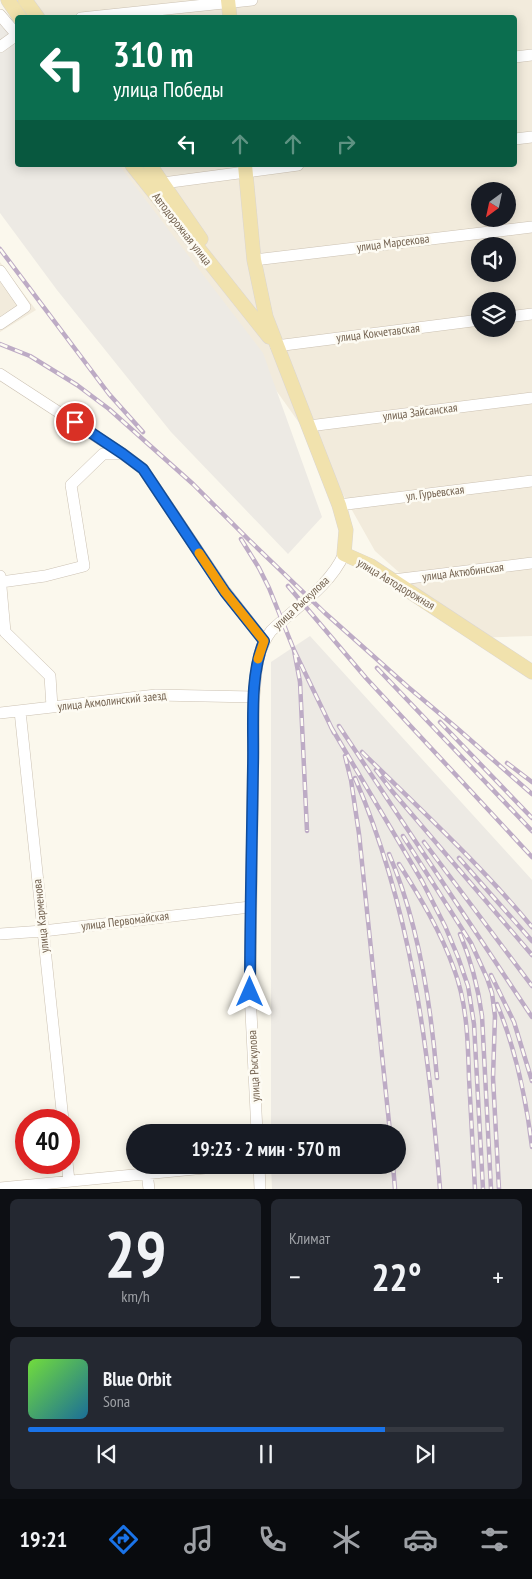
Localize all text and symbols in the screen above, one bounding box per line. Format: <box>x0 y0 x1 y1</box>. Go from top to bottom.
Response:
text: 310 m <box>113 31 194 77</box>
icon: left <box>30 35 95 100</box>
text: улица Победы <box>113 75 224 103</box>
icon: left <box>173 130 201 158</box>
icon: ahead <box>226 130 254 158</box>
icon: ahead <box>279 130 307 158</box>
icon: right <box>332 130 360 158</box>
north arrow <box>471 182 516 228</box>
map controls <box>471 182 516 337</box>
street label: Автодорожная улица <box>149 189 216 268</box>
street label: улица Марсекова <box>356 231 430 254</box>
button: sound <box>471 237 516 282</box>
button: layers <box>471 292 516 337</box>
street label: улица Кокчетавская <box>335 320 421 345</box>
street label: улица Зайсанская <box>382 399 458 424</box>
pin <box>54 401 96 443</box>
icon: arrive <box>61 408 89 436</box>
street label: ул. Гурьевская <box>405 481 465 504</box>
street label: улица Автодорожная <box>355 554 438 613</box>
street label: улица Актюбинская <box>421 559 505 584</box>
street label: улица Рыскулова <box>269 573 332 633</box>
street label: улица Акмолинский заезд <box>57 687 168 714</box>
street label: улица Карменова <box>29 878 52 954</box>
street label: улица Первомайская <box>80 908 170 933</box>
position arrow <box>223 965 275 1017</box>
street label: улица Рыскулова <box>244 1030 263 1102</box>
speed limit sign: 40 <box>15 1109 80 1174</box>
text: 19:23 · 2 мин · 570 m <box>192 1137 340 1161</box>
text: 29 <box>104 1211 167 1295</box>
text: Климат <box>289 1228 330 1248</box>
text: 22° <box>371 1252 422 1301</box>
text: − <box>289 1258 301 1295</box>
text: + <box>492 1258 504 1295</box>
text: km/h <box>121 1286 150 1306</box>
text: Blue Orbit <box>103 1367 172 1391</box>
text: Sona <box>103 1391 130 1411</box>
icon: previous <box>93 1440 121 1468</box>
icon: pause <box>252 1440 280 1468</box>
icon: next <box>411 1440 439 1468</box>
icon: directions <box>106 1522 141 1557</box>
icon: music <box>181 1522 216 1557</box>
icon: phone <box>255 1522 290 1557</box>
icon: climate <box>329 1522 364 1557</box>
icon: car <box>403 1522 438 1557</box>
icon: filters <box>477 1522 512 1557</box>
text: 19:21 <box>20 1525 67 1553</box>

